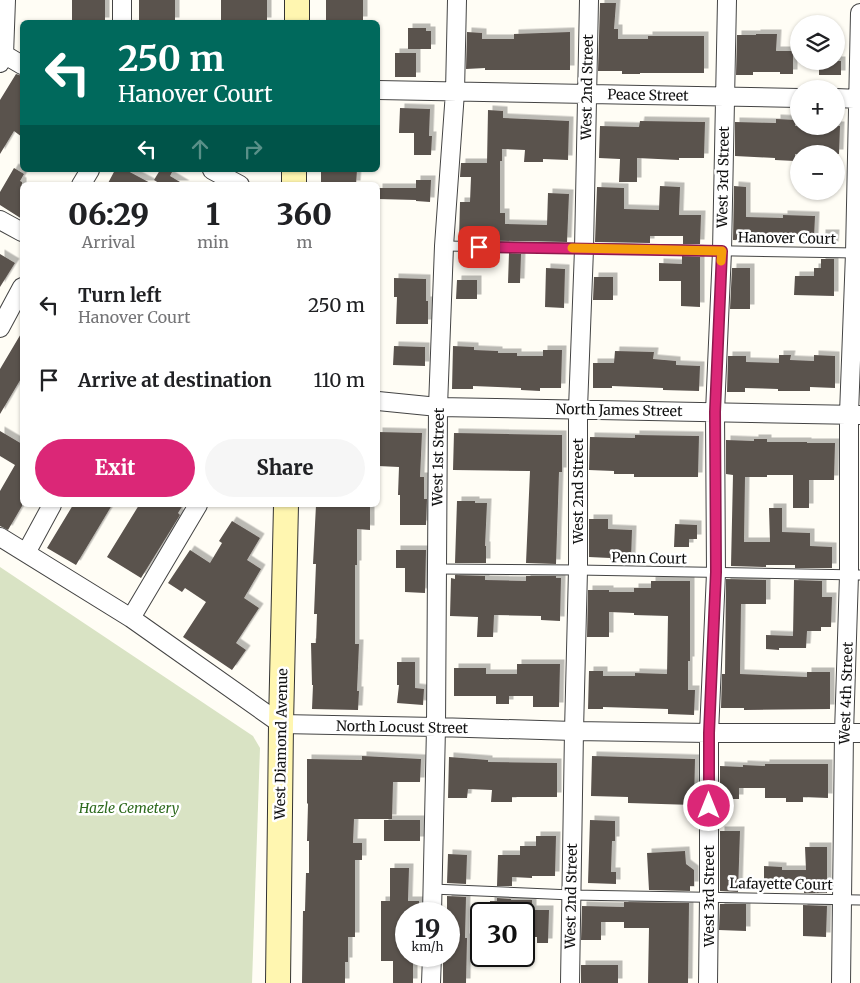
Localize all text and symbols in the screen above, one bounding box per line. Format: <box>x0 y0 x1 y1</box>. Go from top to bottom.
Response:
map controls <box>790 15 845 200</box>
button: layers <box>790 15 845 70</box>
street label: West 2nd Street <box>577 33 597 141</box>
text: 250 m <box>118 37 224 81</box>
icon: left <box>35 40 100 105</box>
text: Hanover Court <box>118 80 273 108</box>
button: + <box>790 80 845 135</box>
street label: Peace Street <box>607 85 689 105</box>
street label: West 3rd Street <box>713 125 733 229</box>
icon: left <box>133 135 161 163</box>
icon: ahead <box>186 135 214 163</box>
icon: right <box>239 135 267 163</box>
button: − <box>790 145 845 200</box>
text: 06:29 <box>68 195 149 233</box>
text: 1 <box>206 195 220 233</box>
text: 360 <box>277 195 332 233</box>
pin <box>458 226 500 268</box>
street label: Hanover Court <box>738 228 837 248</box>
text: Arrival <box>82 232 135 252</box>
text: min <box>197 232 229 252</box>
text: m <box>296 232 312 252</box>
icon: arrive <box>465 233 493 261</box>
text: Turn left <box>78 283 162 307</box>
icon: left <box>35 291 63 319</box>
text: 250 m <box>308 293 365 317</box>
text: Hanover Court <box>78 307 190 327</box>
icon: arrive <box>35 366 63 394</box>
text: Arrive at destination <box>78 368 272 392</box>
text: 110 m <box>314 368 365 392</box>
street label: North James Street <box>555 400 683 420</box>
street label: West 1st Street <box>428 407 448 507</box>
street label: West 2nd Street <box>569 438 587 545</box>
button: Exit <box>35 439 195 497</box>
button: Share <box>205 439 365 497</box>
street label: Penn Court <box>611 548 687 568</box>
street label: West 4th Street <box>835 641 857 746</box>
street label: West Diamond Avenue <box>271 668 291 821</box>
street label: North Locust Street <box>336 717 469 737</box>
position arrow <box>682 779 734 831</box>
park label: Hazle Cemetery <box>78 799 180 817</box>
street label: West 2nd Street <box>561 842 581 950</box>
street label: West 3rd Street <box>700 845 718 948</box>
street label: Lafayette Court <box>729 874 833 894</box>
speed limit sign: 30 <box>470 902 535 967</box>
text: 19 <box>415 912 440 944</box>
text: km/h <box>412 939 443 954</box>

